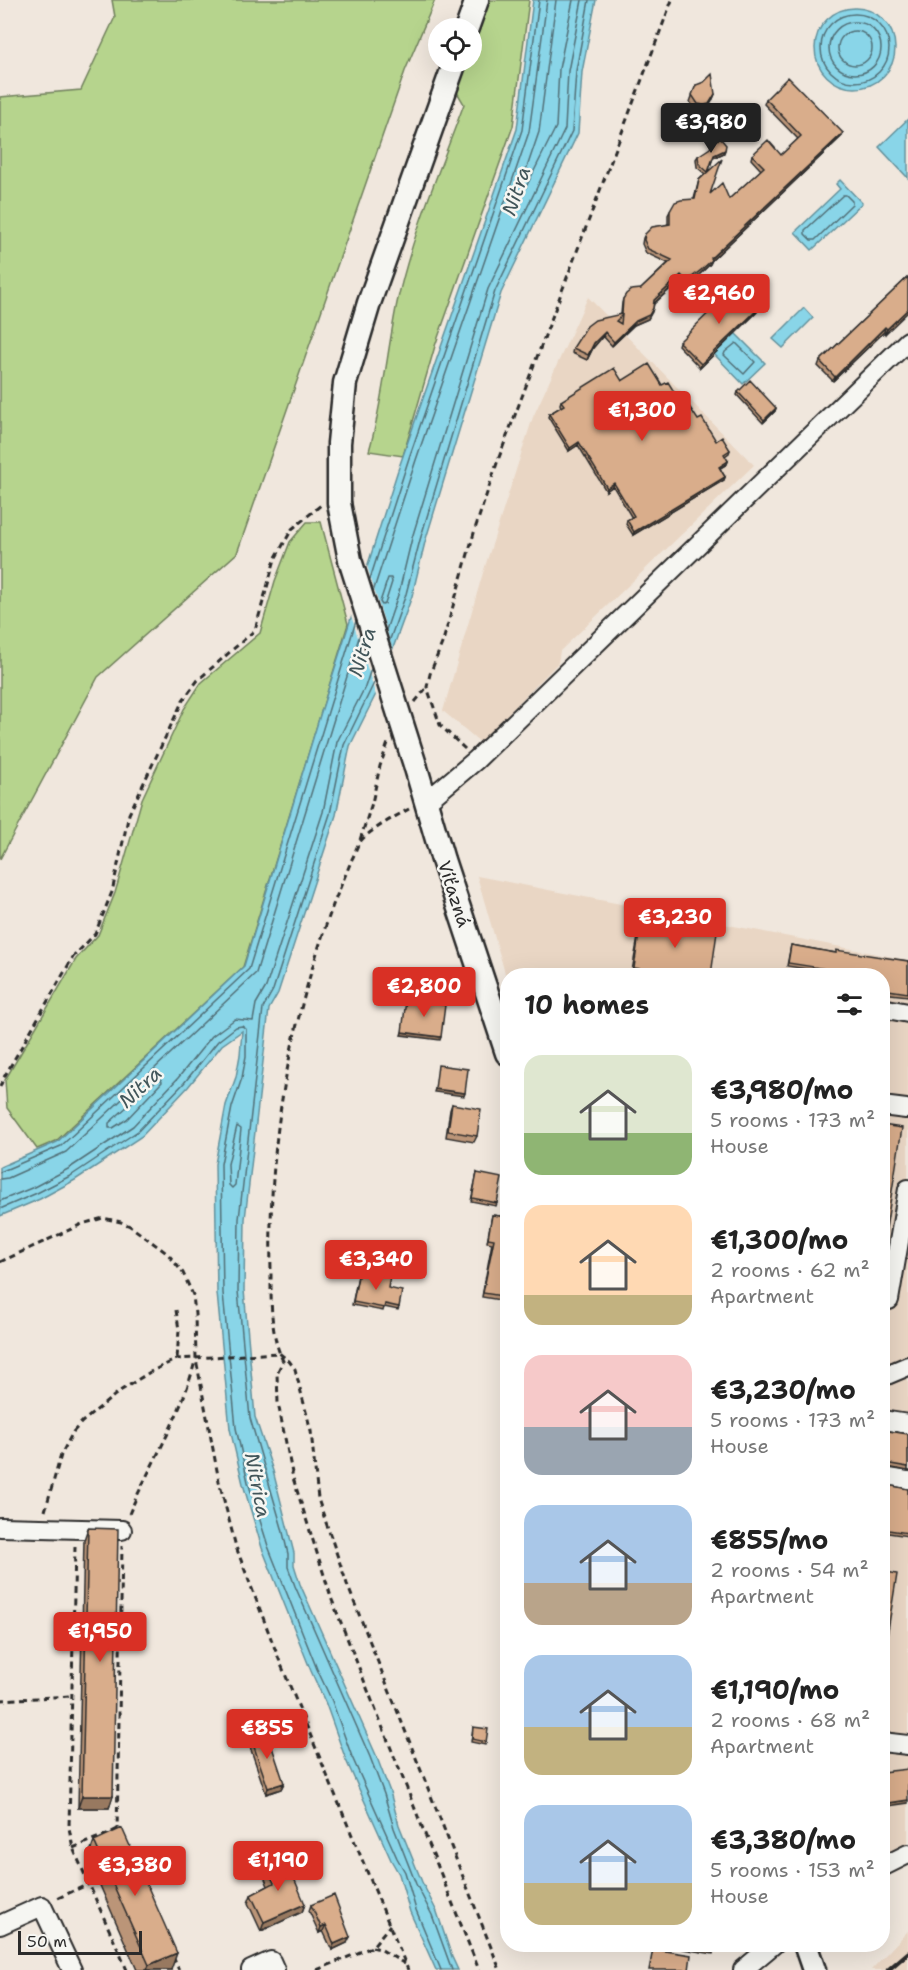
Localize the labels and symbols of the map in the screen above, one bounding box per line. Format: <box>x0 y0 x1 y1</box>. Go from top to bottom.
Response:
pin: €3,980 <box>662 103 760 154</box>
water label: Nitra <box>496 163 536 219</box>
pin: €2,960 <box>670 274 768 325</box>
pin: €1,300 <box>593 391 691 442</box>
water label: Nitra <box>342 624 382 680</box>
street label: Víťazná <box>432 858 476 930</box>
pin: €3,230 <box>626 898 724 949</box>
pin: €2,800 <box>375 967 473 1018</box>
water label: Nitra <box>113 1060 167 1114</box>
pin: €3,340 <box>327 1240 425 1291</box>
water label: Nitrica <box>239 1450 277 1520</box>
pin: €1,950 <box>51 1612 149 1663</box>
pin: €855 <box>231 1709 303 1760</box>
pin: €1,190 <box>229 1841 327 1892</box>
pin: €3,380 <box>86 1846 184 1897</box>
scale bar <box>18 1928 142 1956</box>

